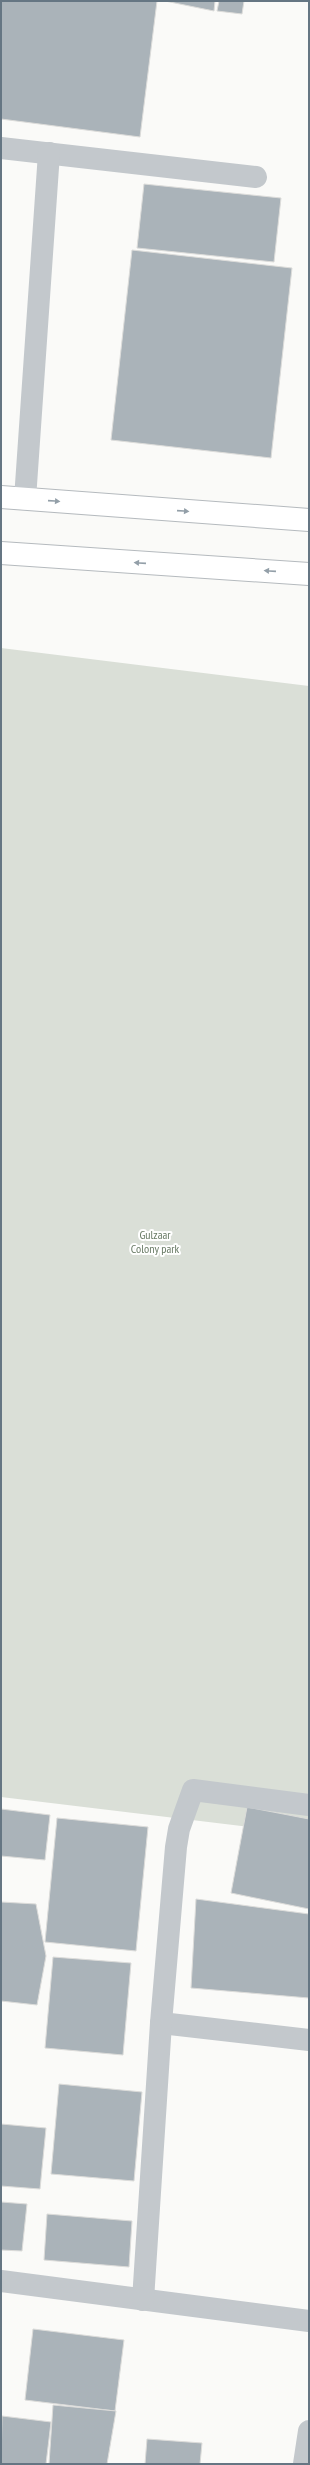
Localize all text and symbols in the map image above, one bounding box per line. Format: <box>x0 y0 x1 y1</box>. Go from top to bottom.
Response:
one-way arrow <box>48 497 60 504</box>
one-way arrow <box>177 507 189 514</box>
one-way arrow <box>134 559 146 566</box>
one-way arrow <box>264 568 276 575</box>
park label: Gulzaar Colony park <box>131 1227 179 1256</box>

